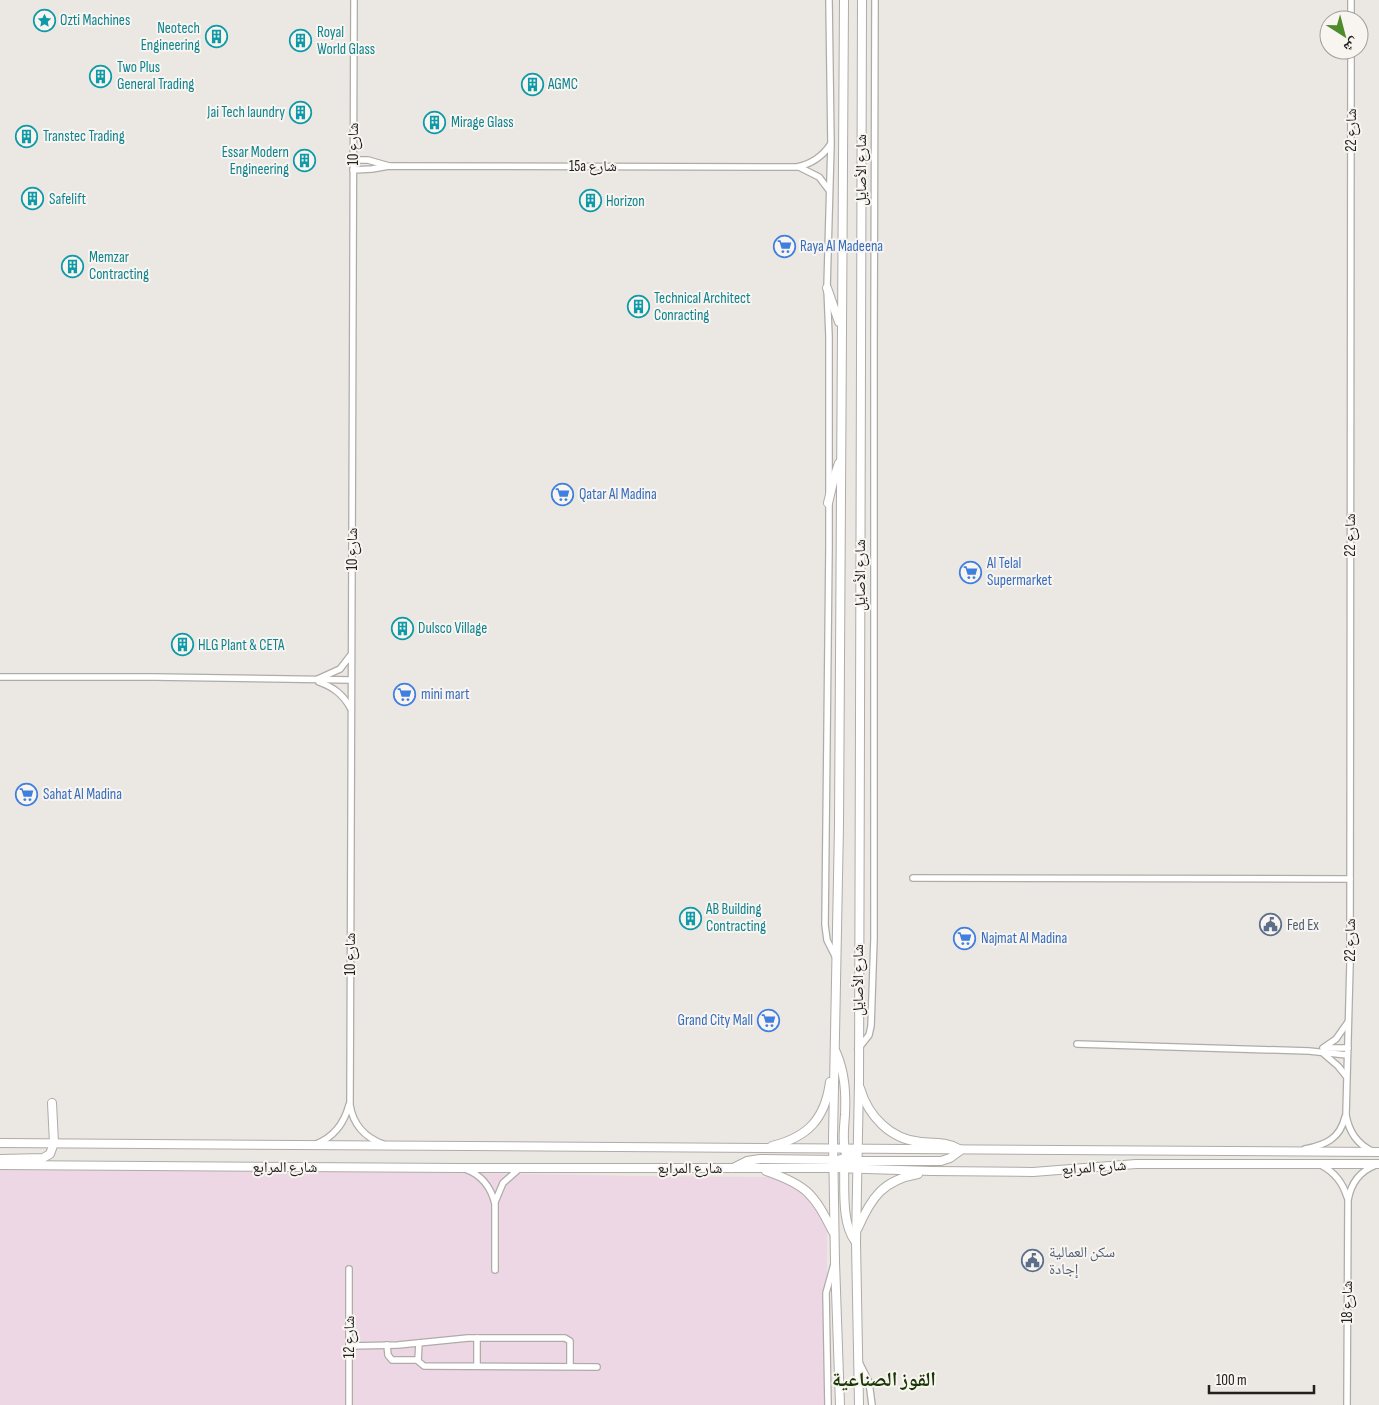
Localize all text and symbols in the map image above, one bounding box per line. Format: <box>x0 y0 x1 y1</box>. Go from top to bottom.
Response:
place icon: Ozti Machines <box>32 8 56 32</box>
north arrow <box>1319 10 1369 60</box>
place label: Ozti Machines <box>60 11 130 30</box>
place label: Neotech Engineering <box>141 19 200 55</box>
place label: Royal World Glass <box>317 23 375 59</box>
building icon: Neotech Engineering <box>204 25 228 49</box>
building icon: Royal World Glass <box>289 29 313 53</box>
text: ش <box>1340 34 1362 56</box>
place label: Two Plus General Trading <box>117 58 194 94</box>
building icon: Two Plus General Trading <box>89 64 113 88</box>
building icon: AGMC <box>520 72 544 96</box>
place label: AGMC <box>547 75 578 94</box>
building icon: Jai Tech laundry <box>289 100 313 124</box>
place label: Jai Tech laundry <box>206 103 285 122</box>
street label: شارع 22 <box>1342 108 1361 152</box>
building icon: Mirage Glass <box>423 110 447 134</box>
place label: Mirage Glass <box>451 113 514 132</box>
street label: شارع 10 <box>344 122 363 165</box>
building icon: Transtec Trading <box>15 124 39 148</box>
place label: Transtec Trading <box>43 127 125 146</box>
street label: شارع الأصايل <box>852 134 871 206</box>
place label: Essar Modern Engineering <box>222 143 289 179</box>
building icon: Essar Modern Engineering <box>293 149 317 173</box>
street label: 15a شارع <box>569 157 617 176</box>
building icon: Safelift <box>21 187 45 211</box>
building icon: Horizon <box>578 189 602 213</box>
place label: Safelift <box>49 190 86 209</box>
place label: Horizon <box>606 192 645 211</box>
supermarket icon: Raya Al Madeena <box>772 234 796 258</box>
place label: Raya Al Madeena <box>800 237 883 256</box>
place label: Memzar Contracting <box>89 248 149 284</box>
building icon: Memzar Contracting <box>61 254 85 278</box>
place label: Technical Architect Conracting <box>654 289 751 325</box>
building icon: Technical Architect Conracting <box>626 295 650 319</box>
supermarket icon: Qatar Al Madina <box>551 482 575 506</box>
place label: Qatar Al Madina <box>579 485 657 504</box>
street label: شارع 22 <box>1341 513 1360 557</box>
street label: شارع 10 <box>343 527 362 570</box>
street label: شارع الأصايل <box>851 539 870 611</box>
place label: Al Telal Supermarket <box>986 554 1052 590</box>
supermarket icon: Al Telal Supermarket <box>959 560 983 584</box>
building icon: Dulsco Village <box>390 616 414 640</box>
place label: Dulsco Village <box>418 619 487 638</box>
building icon: HLG Plant & CETA <box>170 633 194 657</box>
place label: HLG Plant & CETA <box>198 636 285 655</box>
supermarket icon: mini mart <box>393 682 417 706</box>
place label: mini mart <box>421 685 470 704</box>
supermarket icon: Sahat Al Madina <box>15 782 39 806</box>
place label: Sahat Al Madina <box>43 785 122 804</box>
place label: AB Building Contracting <box>705 900 766 936</box>
building icon: AB Building Contracting <box>678 906 702 930</box>
public building icon: Fed Ex <box>1259 913 1283 937</box>
place label: Fed Ex <box>1287 916 1319 935</box>
street label: شارع 22 <box>1341 918 1360 962</box>
supermarket icon: Najmat Al Madina <box>953 926 977 950</box>
place label: Najmat Al Madina <box>981 929 1067 948</box>
street label: شارع 10 <box>341 932 360 975</box>
street label: شارع الأصايل <box>849 944 868 1016</box>
supermarket icon: Grand City Mall <box>757 1008 781 1032</box>
place label: Grand City Mall <box>677 1011 753 1030</box>
street label: شارع المرابع <box>1061 1156 1127 1179</box>
street label: شارع المرابع <box>253 1158 318 1177</box>
street label: شارع المرابع <box>658 1159 723 1178</box>
place label: سكن العمالية إجادة <box>1049 1243 1115 1279</box>
public building icon: سكن العمالية إجادة <box>1021 1249 1045 1273</box>
street label: شارع 18 <box>1338 1281 1357 1323</box>
street label: شارع 12 <box>340 1316 359 1358</box>
scale bar <box>1209 1362 1314 1394</box>
district label: القوز الصناعية <box>832 1368 936 1392</box>
text: 100 m <box>1216 1371 1247 1390</box>

